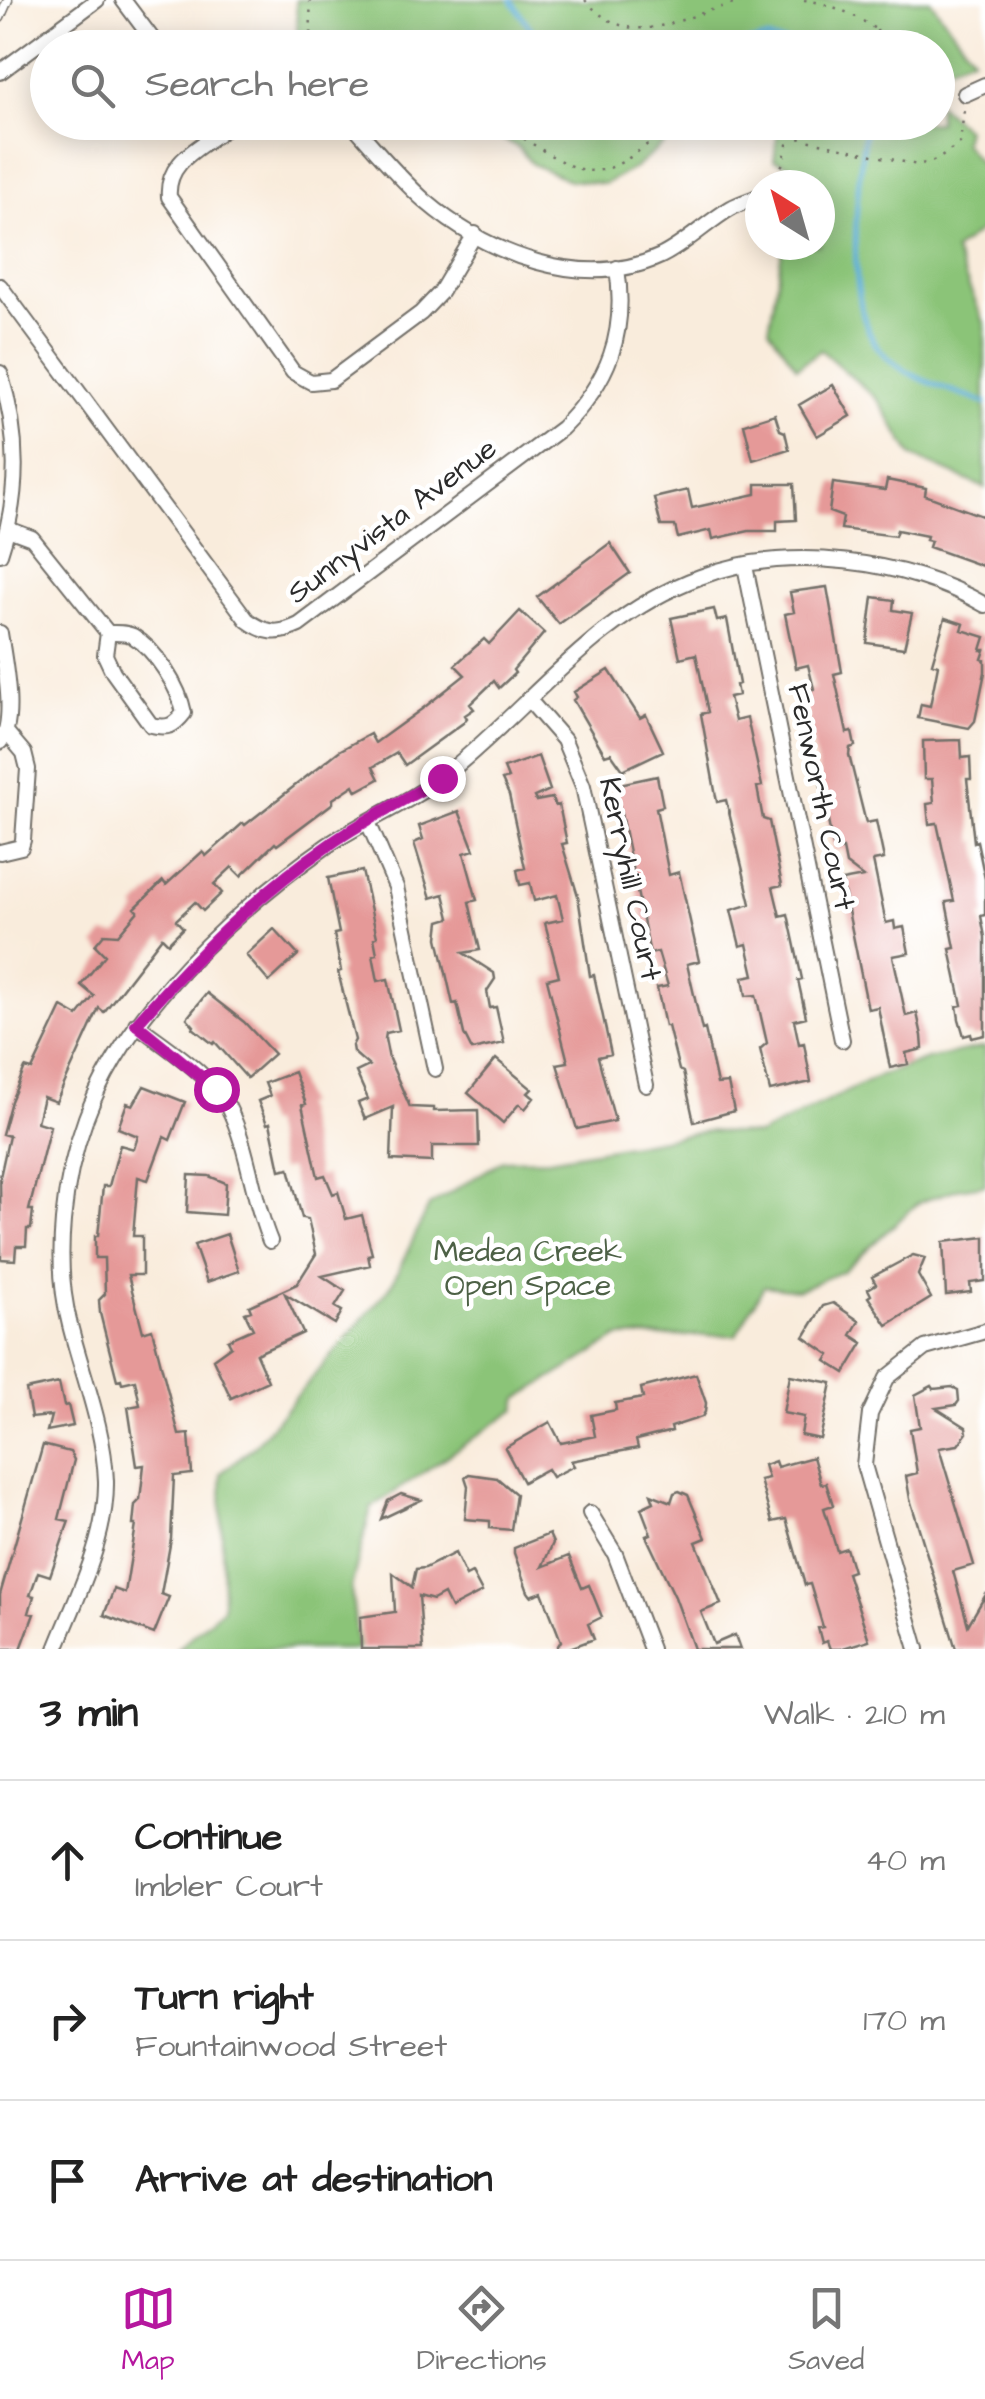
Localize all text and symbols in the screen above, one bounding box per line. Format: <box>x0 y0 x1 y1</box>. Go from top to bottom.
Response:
search box <box>30 30 955 140</box>
icon: search <box>65 58 120 113</box>
text: Search here <box>145 59 369 111</box>
north arrow <box>745 170 835 260</box>
street label: Sunnyvista Avenue <box>278 428 506 615</box>
street label: Fenworth Court <box>776 680 866 914</box>
route end <box>420 756 466 802</box>
street label: Kerryhill Court <box>587 773 672 985</box>
route start <box>194 1067 240 1113</box>
park label: Medea Creek Open Space <box>434 1231 622 1307</box>
text: 3 min <box>40 1685 138 1743</box>
text: Walk · 210 m <box>764 1692 945 1737</box>
text: Continue <box>135 1812 282 1864</box>
icon: ahead <box>40 1833 95 1888</box>
text: 40 m <box>865 1838 945 1883</box>
text: Imbler Court <box>135 1864 323 1909</box>
text: Turn right <box>135 1972 314 2024</box>
icon: right <box>40 1993 95 2048</box>
text: 170 m <box>863 1998 945 2043</box>
text: Fountainwood Street <box>135 2024 447 2069</box>
icon: arrive <box>40 2153 95 2208</box>
text: Arrive at destination <box>135 2154 492 2206</box>
tab: Map <box>121 2281 176 2380</box>
tab: Directions <box>417 2281 547 2380</box>
tab: Saved <box>788 2281 864 2380</box>

